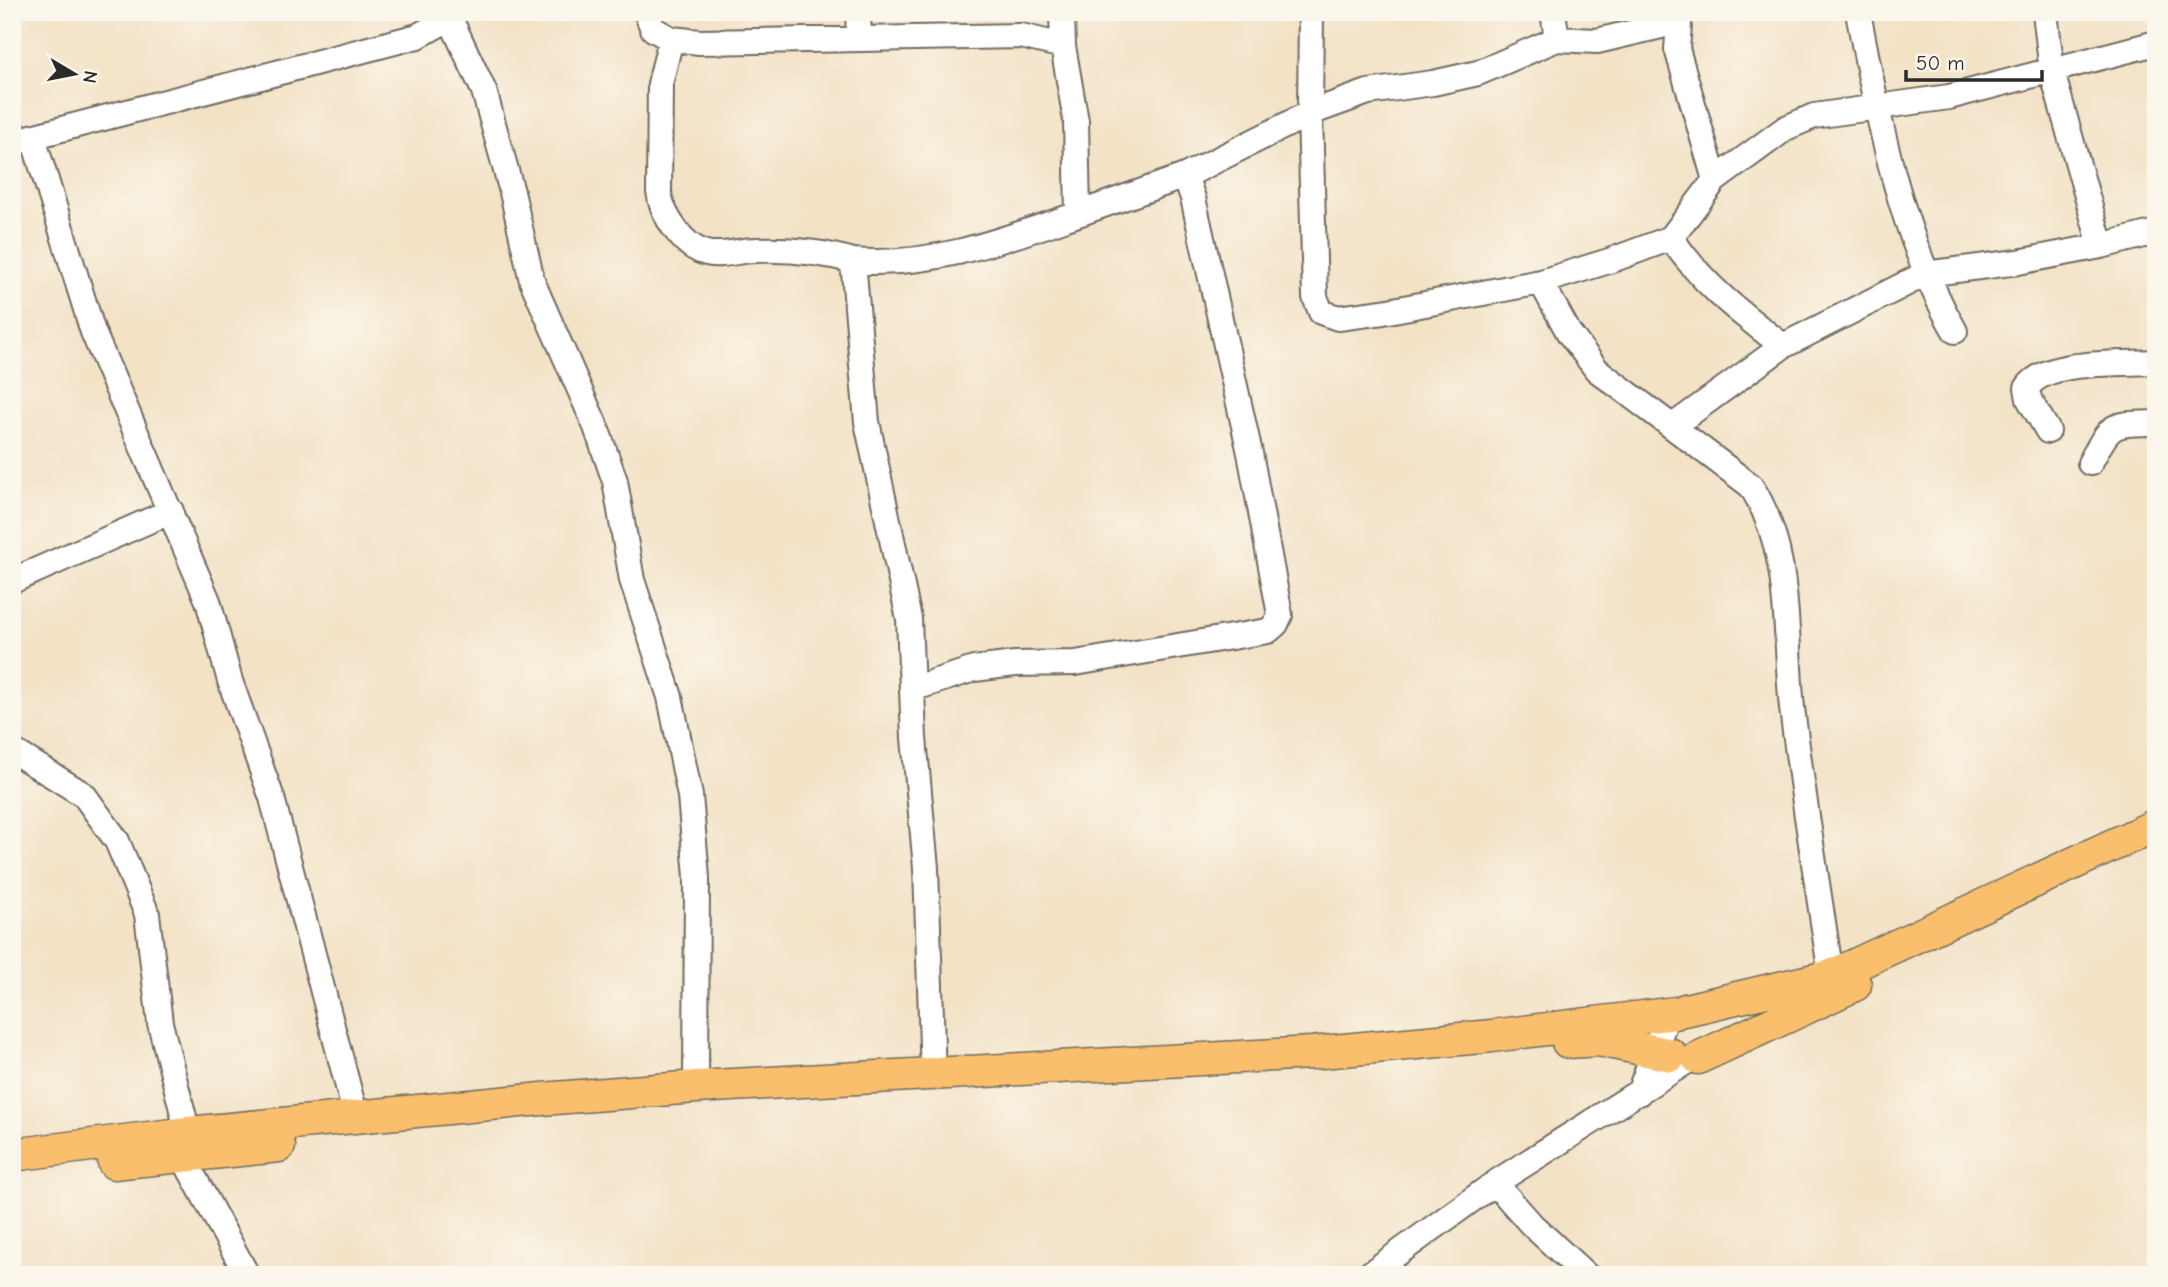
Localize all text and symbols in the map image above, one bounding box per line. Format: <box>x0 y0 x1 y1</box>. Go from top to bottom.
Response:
north arrow <box>38 38 108 108</box>
scale bar <box>1906 38 2042 82</box>
text: 50 m <box>1916 51 1965 75</box>
text: N <box>78 69 102 85</box>

